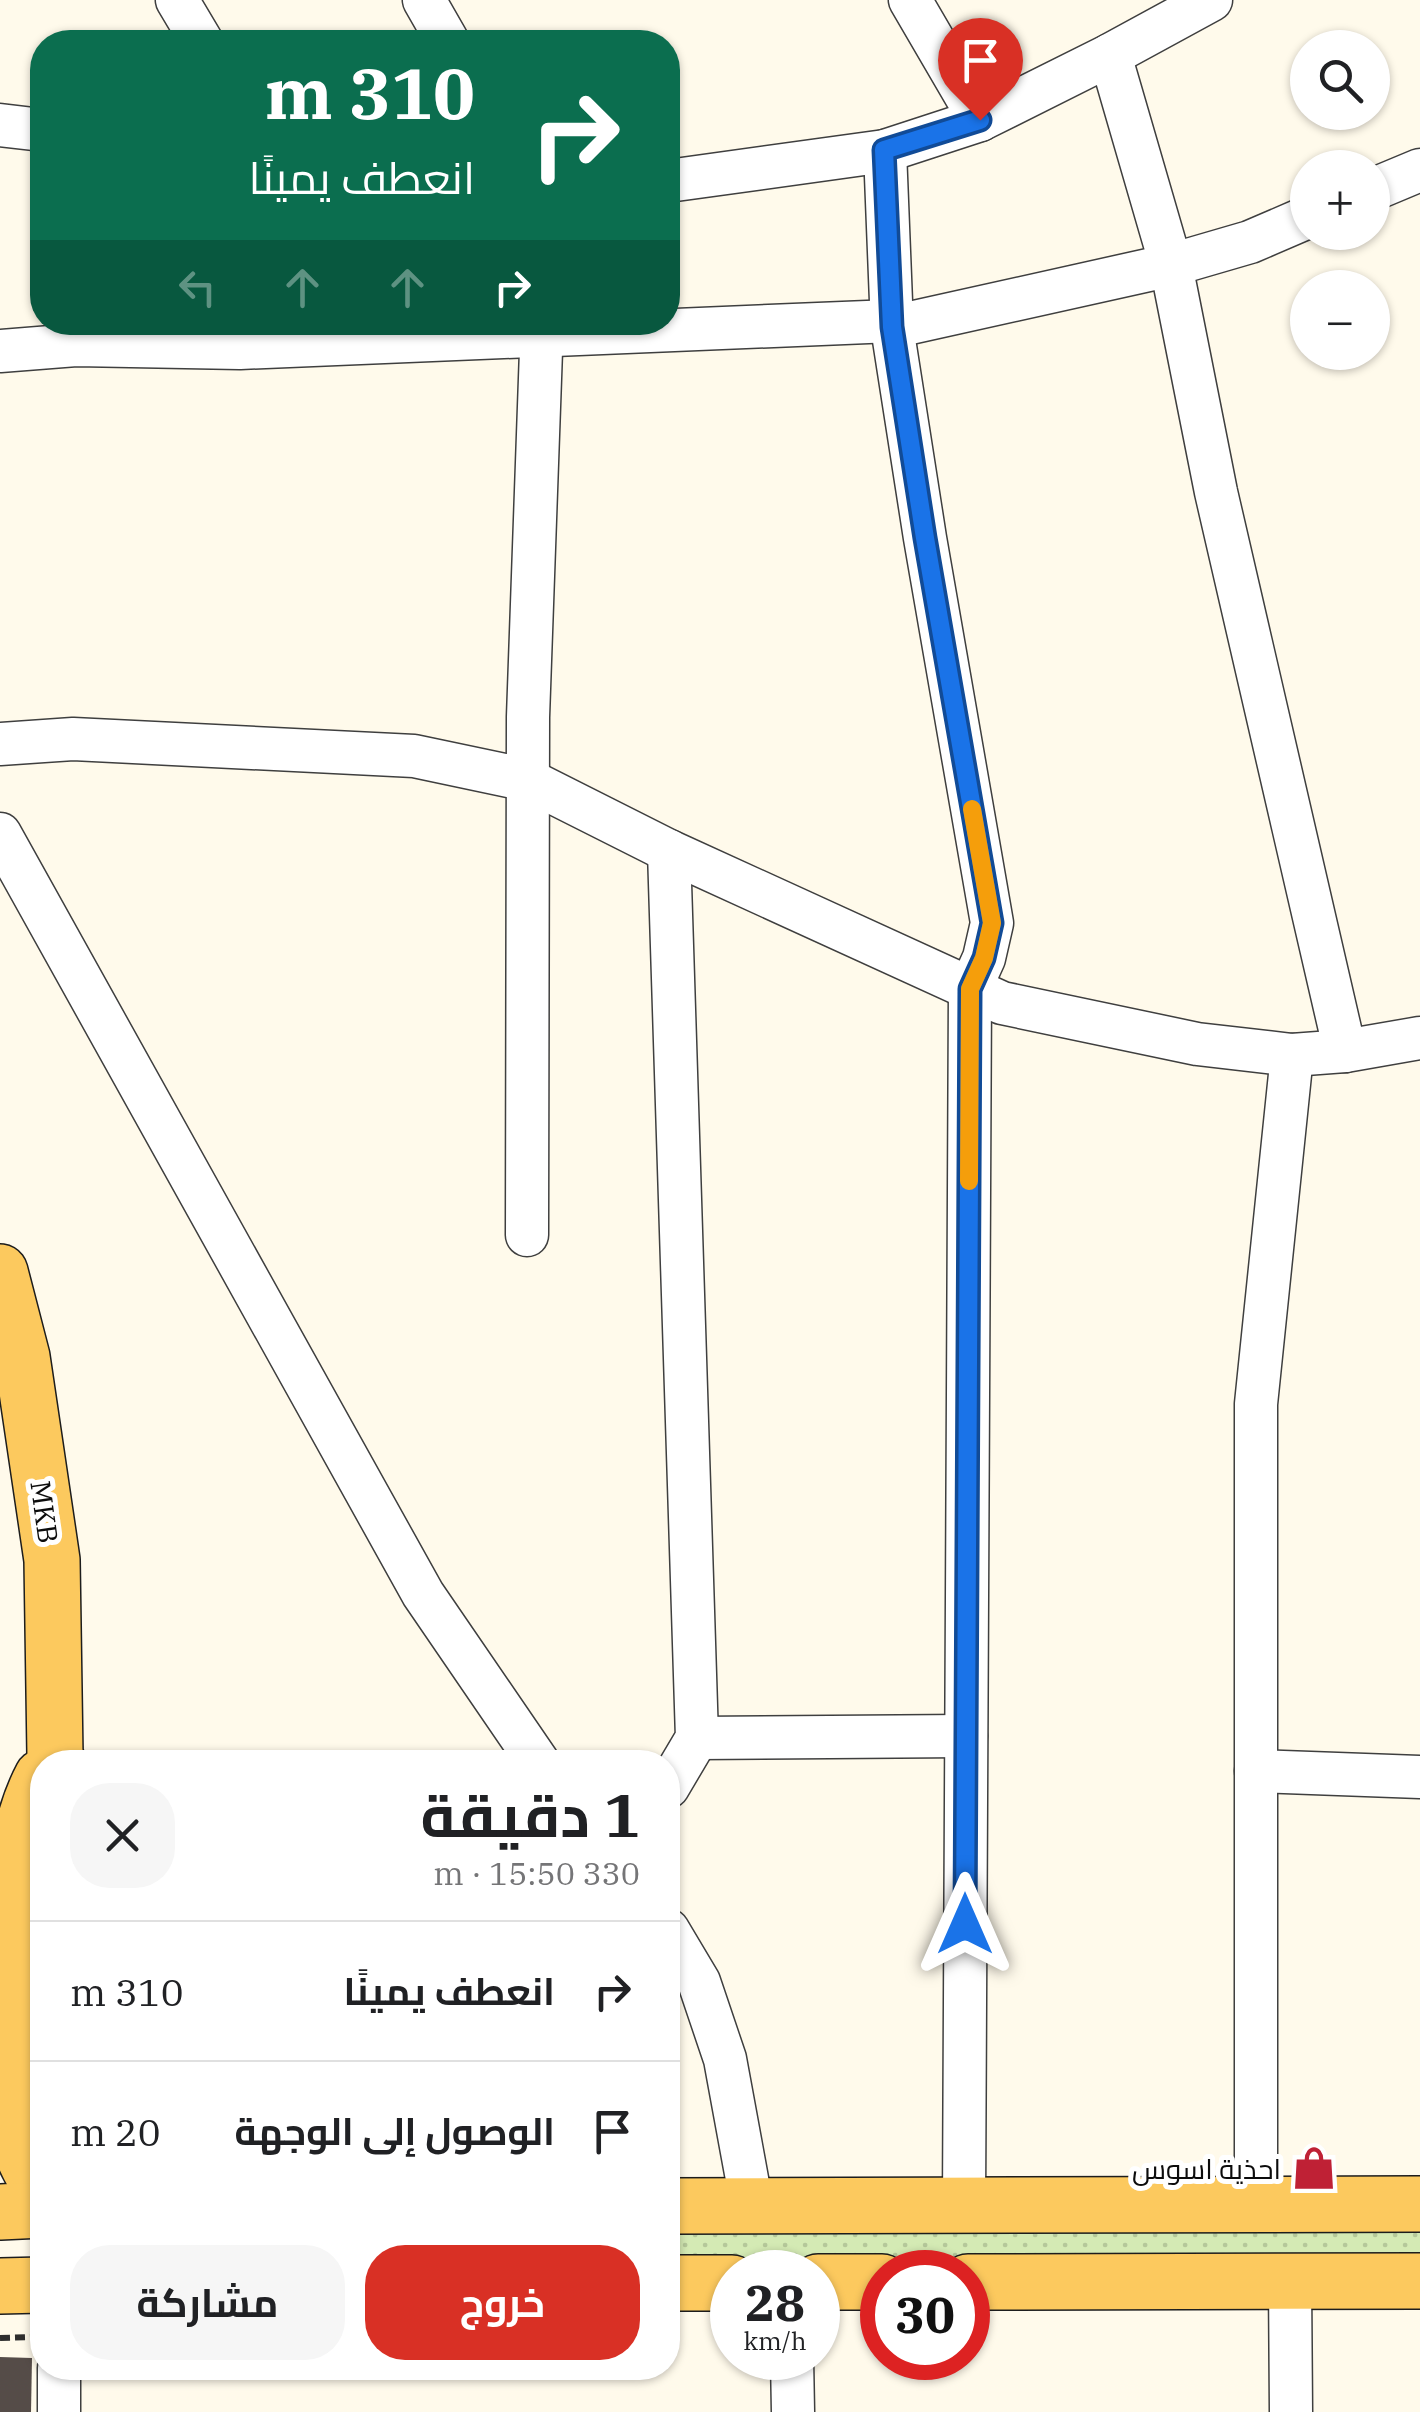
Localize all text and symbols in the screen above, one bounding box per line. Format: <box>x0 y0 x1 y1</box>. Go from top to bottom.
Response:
pin <box>938 18 1023 121</box>
map controls <box>1290 30 1390 370</box>
button: search <box>1290 30 1390 130</box>
icon: arrive <box>953 33 1008 88</box>
text: 310 m <box>265 47 475 138</box>
icon: right <box>510 70 640 200</box>
text: انعطف يمينًا <box>249 148 475 206</box>
button: + <box>1290 150 1390 250</box>
icon: left <box>170 260 225 315</box>
icon: ahead <box>275 260 330 315</box>
icon: ahead <box>380 260 435 315</box>
icon: right <box>485 260 540 315</box>
button: − <box>1290 270 1390 370</box>
street label: MKB <box>22 1478 68 1546</box>
text: 1 دقيقة <box>420 1775 640 1854</box>
button: close <box>70 1783 175 1888</box>
text: 330 m · 15:50 <box>433 1852 640 1894</box>
position arrow <box>913 1872 1017 1976</box>
icon: right <box>585 1964 640 2019</box>
text: انعطف يمينًا <box>344 1966 555 2015</box>
text: 310 m <box>70 1967 183 2016</box>
icon: arrive <box>585 2104 640 2159</box>
text: الوصول إلى الوجهة <box>235 2106 555 2155</box>
text: 20 m <box>70 2107 161 2156</box>
shop icon: احذية اسوس <box>1290 2144 1338 2192</box>
place label: احذية اسوس <box>1132 2150 1281 2187</box>
button: مشاركة <box>70 2245 345 2360</box>
button: خروج <box>365 2245 640 2360</box>
speed limit sign: 30 <box>860 2250 990 2380</box>
text: 28 <box>745 2270 805 2335</box>
text: km/h <box>743 2324 807 2357</box>

